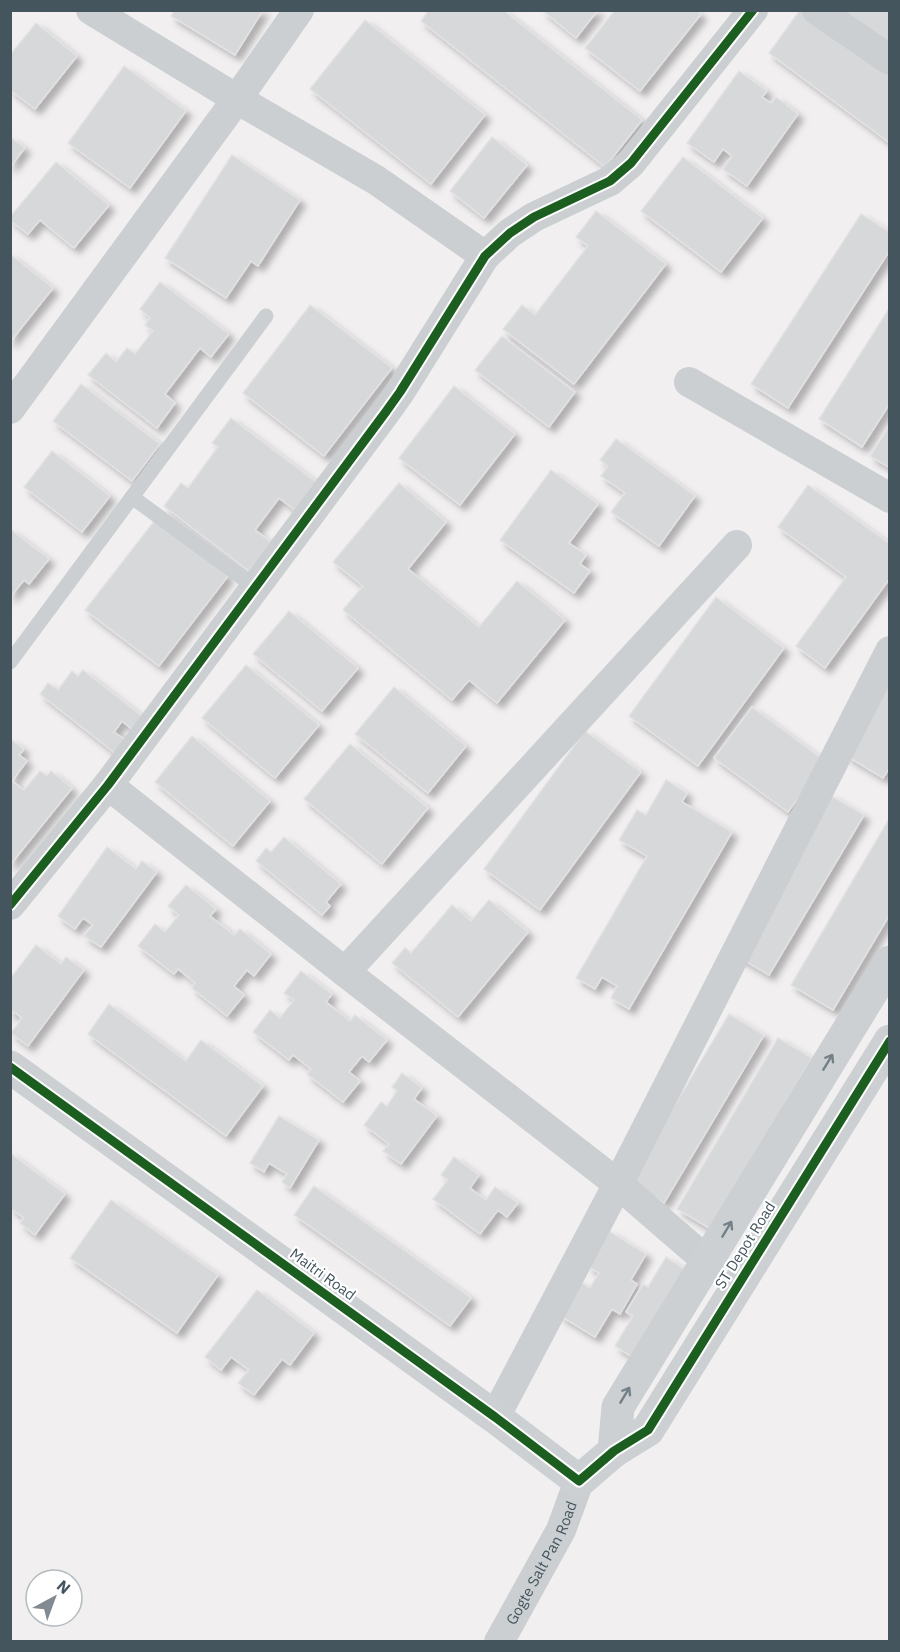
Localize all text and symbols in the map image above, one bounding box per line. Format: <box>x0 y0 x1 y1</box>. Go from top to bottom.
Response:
one-way arrow <box>823 1054 835 1071</box>
street label: ST Depot Road <box>711 1198 779 1292</box>
one-way arrow <box>720 1220 733 1237</box>
street label: Maitri Road <box>286 1244 360 1304</box>
one-way arrow <box>620 1387 632 1404</box>
street label: Gogte Salt Pan Road <box>501 1498 580 1628</box>
north arrow <box>24 1568 84 1628</box>
text: N <box>53 1575 75 1598</box>

